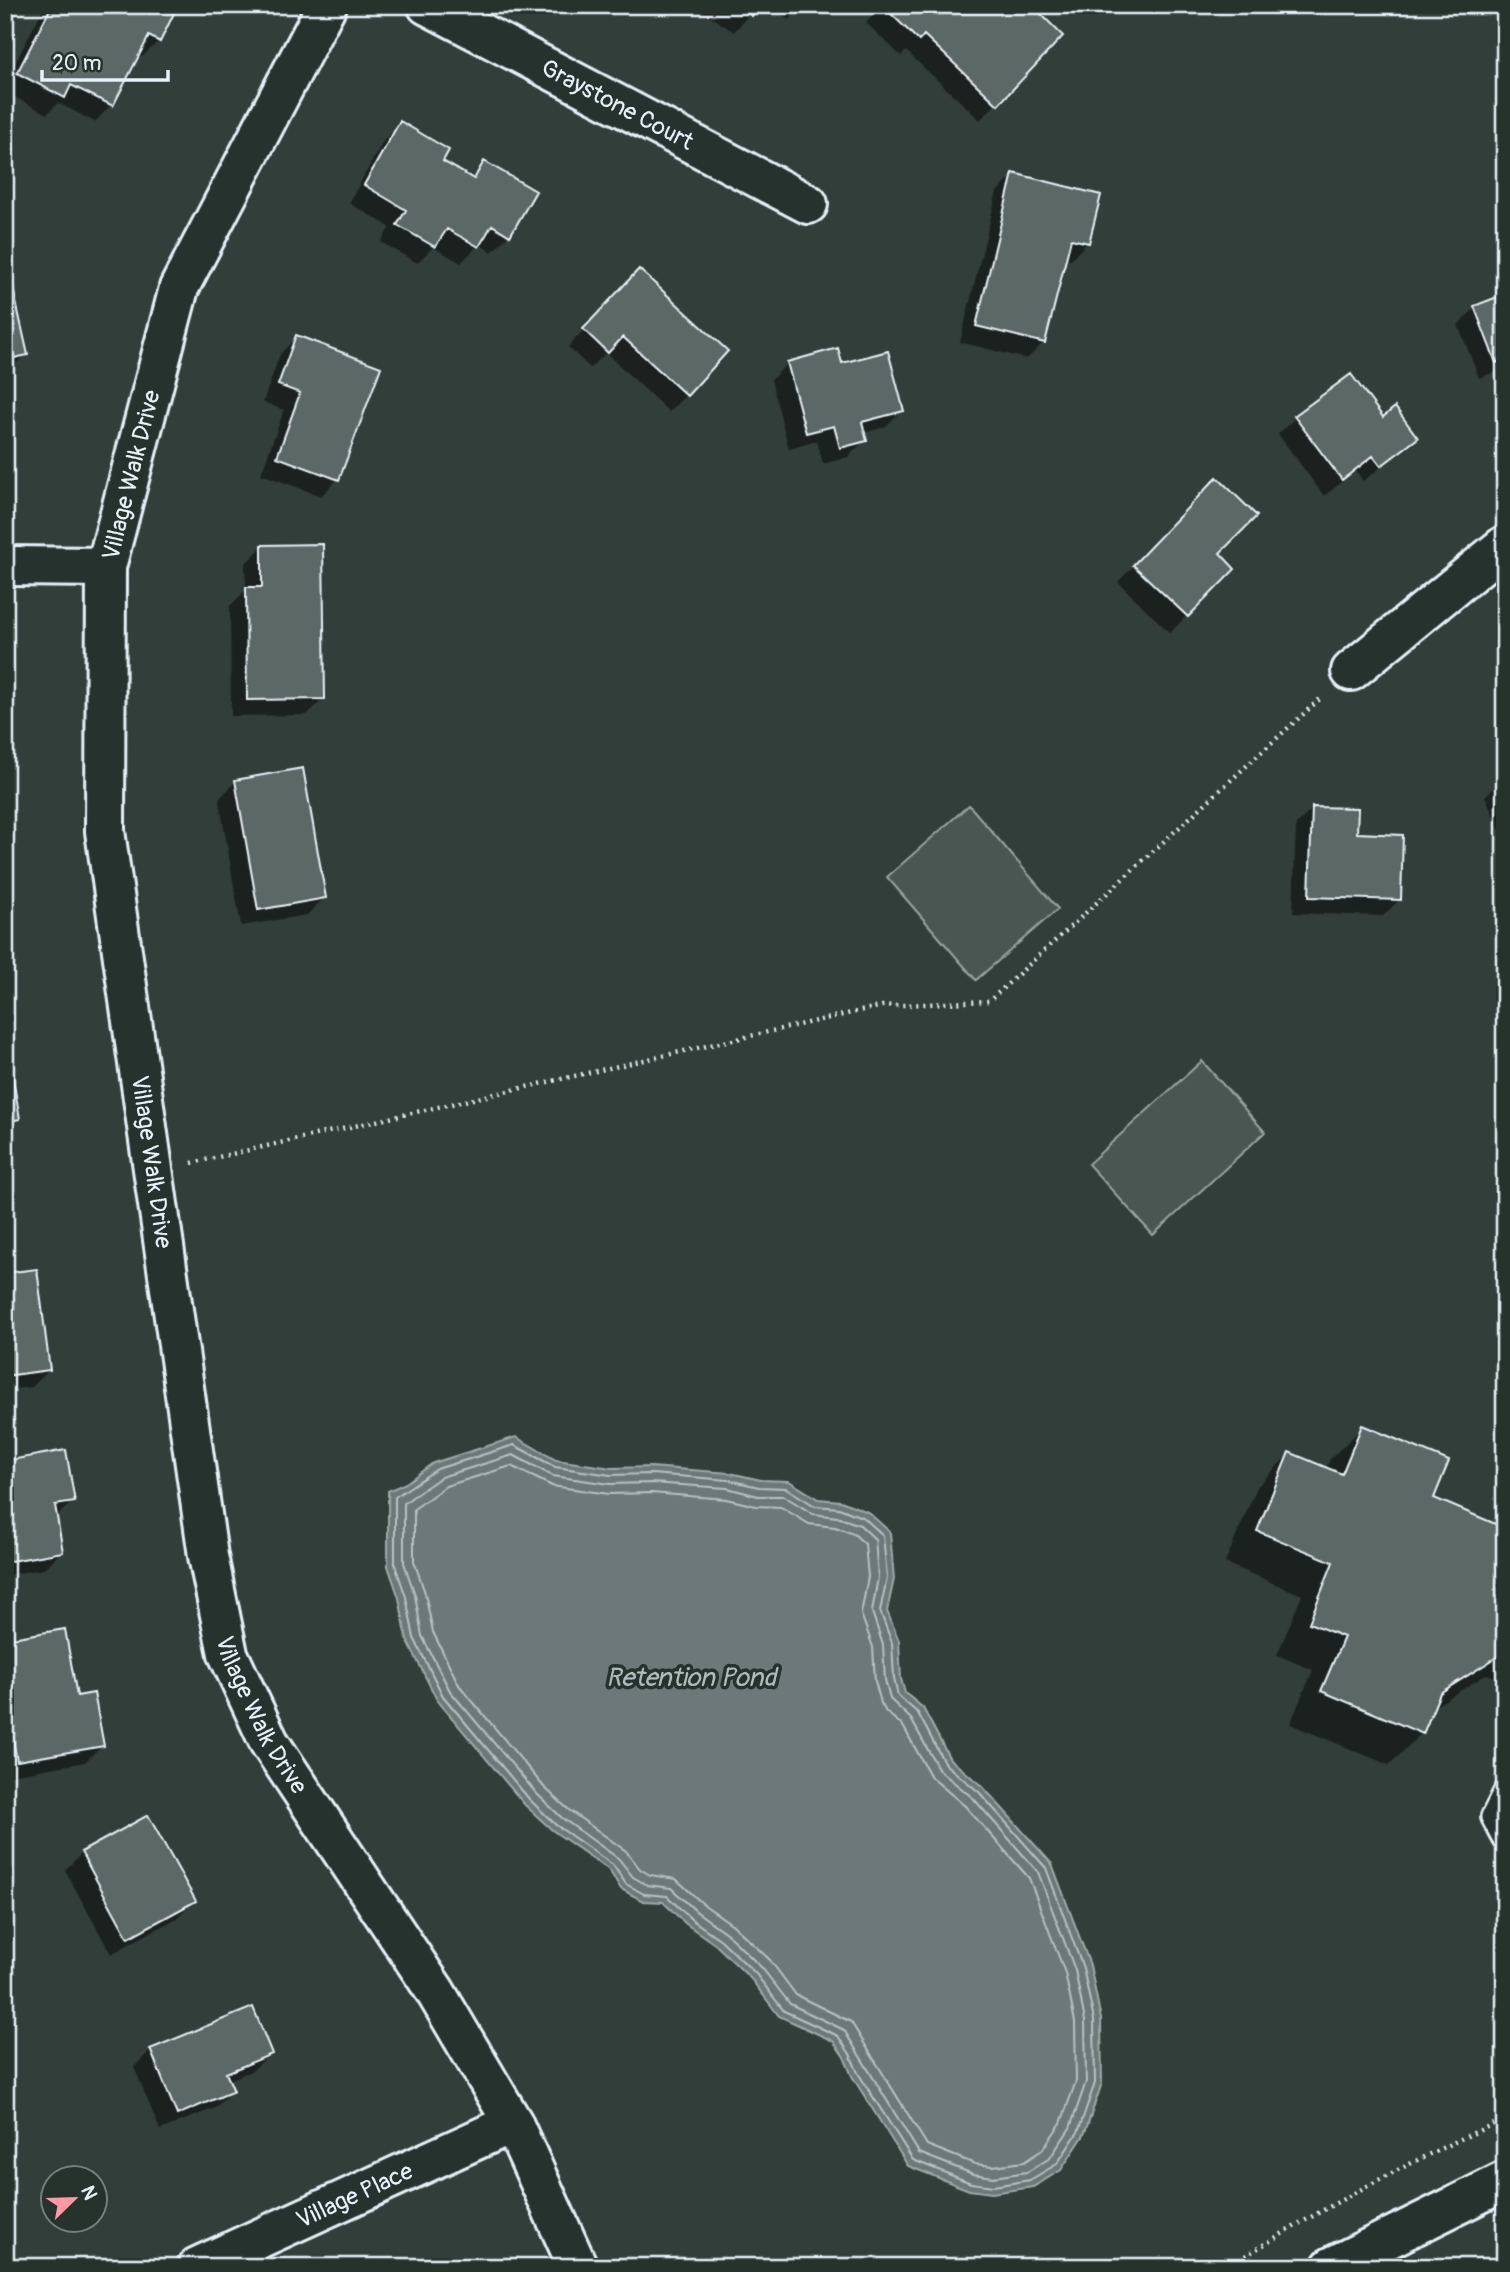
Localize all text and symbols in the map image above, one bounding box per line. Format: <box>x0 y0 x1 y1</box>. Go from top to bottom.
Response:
scale bar <box>42 38 168 82</box>
text: 20 m <box>52 50 101 77</box>
street label: Graystone Court <box>536 53 699 157</box>
street label: Village Walk Drive <box>96 387 167 563</box>
street label: Village Walk Drive <box>125 1074 178 1250</box>
street label: Village Walk Drive <box>210 1633 313 1800</box>
water label: Retention Pond <box>606 1662 779 1694</box>
street label: Village Place <box>292 2157 417 2235</box>
north arrow <box>38 2164 108 2234</box>
text: N <box>75 2182 102 2203</box>

